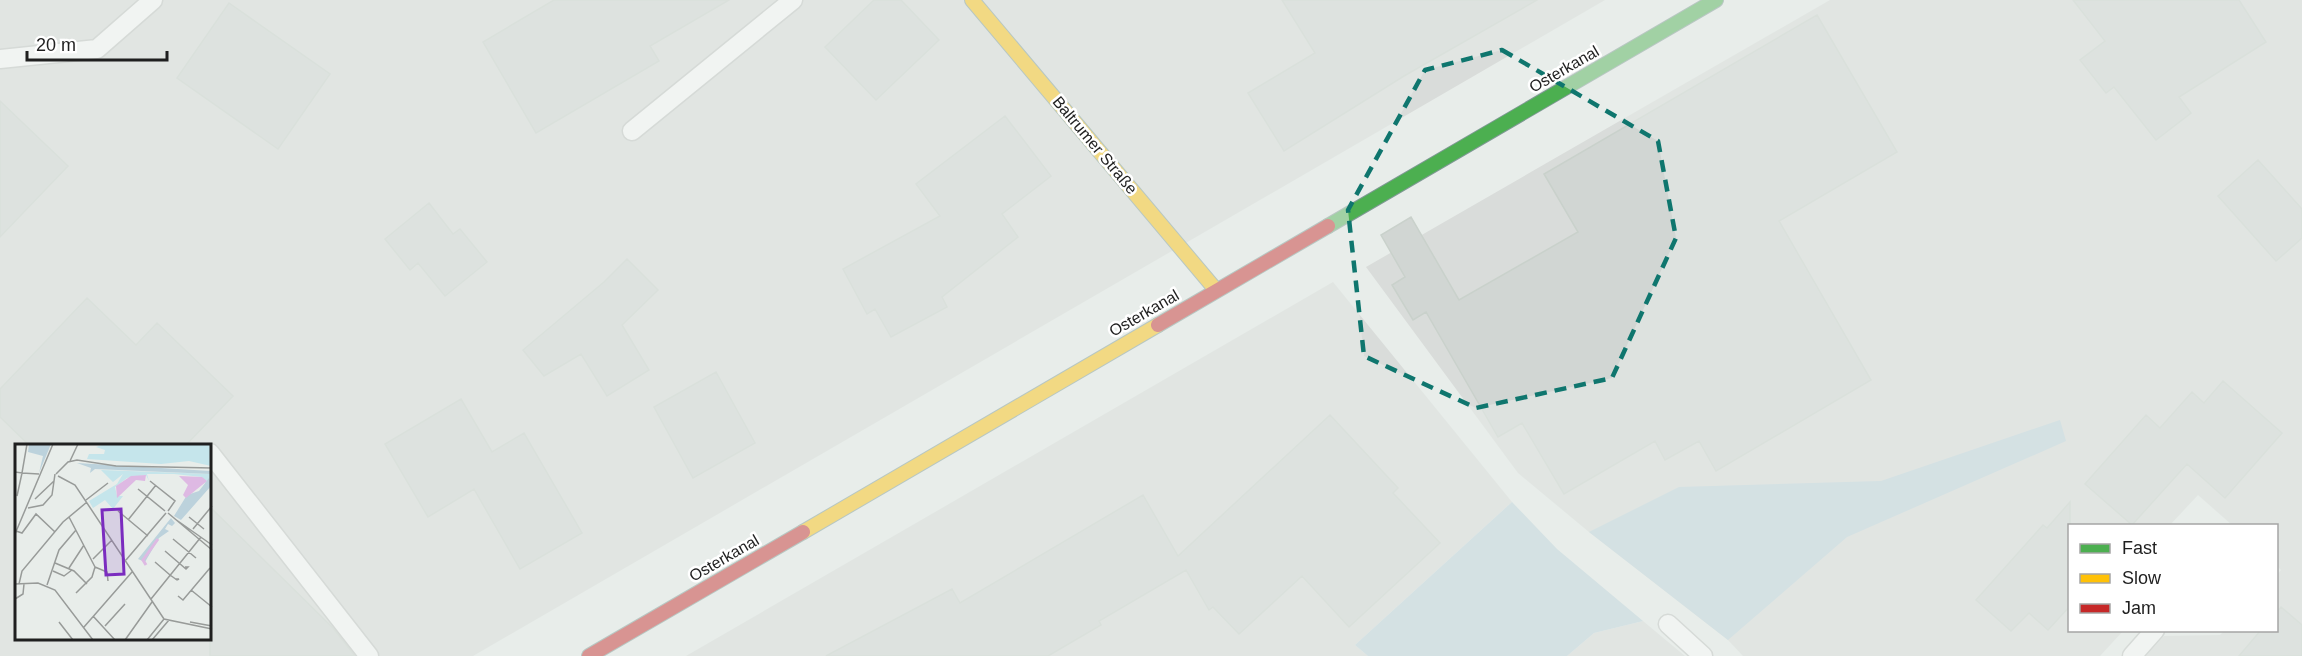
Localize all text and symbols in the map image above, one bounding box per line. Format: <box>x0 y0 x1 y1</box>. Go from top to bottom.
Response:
scale bar <box>27 24 166 62</box>
text: 20 m <box>36 35 76 55</box>
street label: Osterkanal <box>1526 42 1602 96</box>
street label: Baltrumer Straße <box>1049 93 1141 197</box>
street label: Osterkanal <box>1106 286 1182 340</box>
inset map <box>15 444 212 641</box>
legend <box>2068 524 2278 632</box>
street label: Osterkanal <box>686 531 762 585</box>
text: Fast <box>2122 538 2157 558</box>
text: Slow <box>2122 568 2162 588</box>
text: Jam <box>2122 598 2156 618</box>

